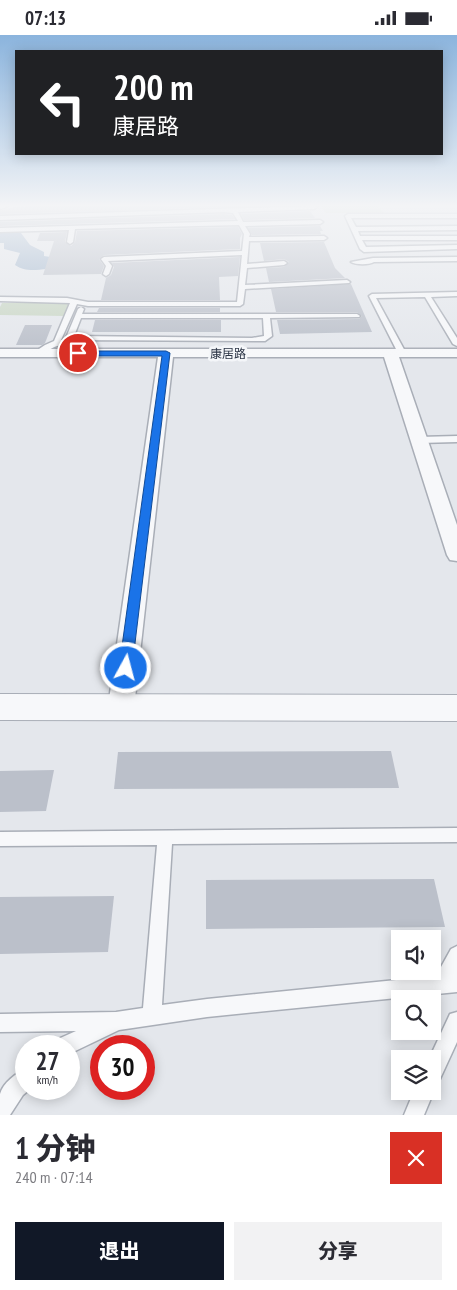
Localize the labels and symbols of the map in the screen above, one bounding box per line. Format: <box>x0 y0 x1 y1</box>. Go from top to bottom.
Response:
pin <box>57 332 99 374</box>
street label: 康居路 <box>210 346 246 361</box>
position arrow <box>99 641 151 693</box>
speed limit sign: 30 <box>90 1035 155 1100</box>

